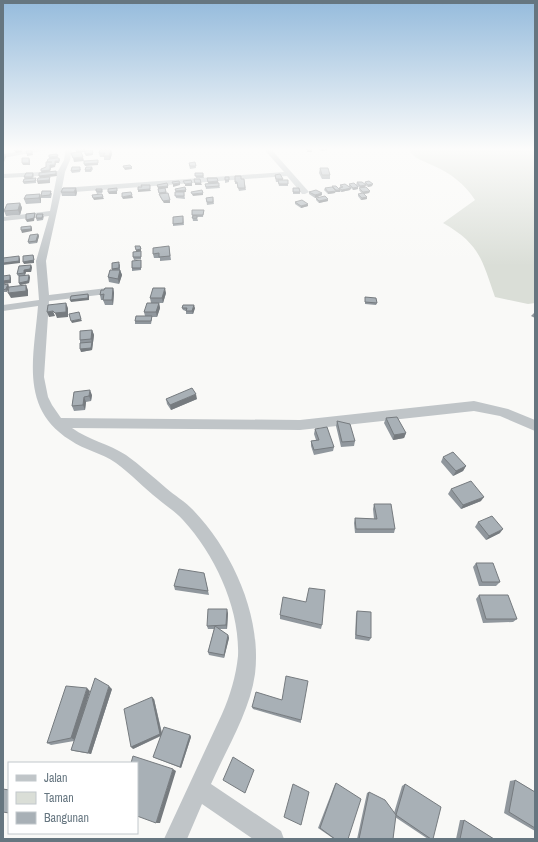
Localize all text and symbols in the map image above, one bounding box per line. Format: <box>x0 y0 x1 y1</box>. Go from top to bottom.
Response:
legend <box>8 762 138 834</box>
text: Jalan <box>44 770 68 786</box>
text: Taman <box>44 790 74 806</box>
text: Bangunan <box>44 810 89 826</box>

